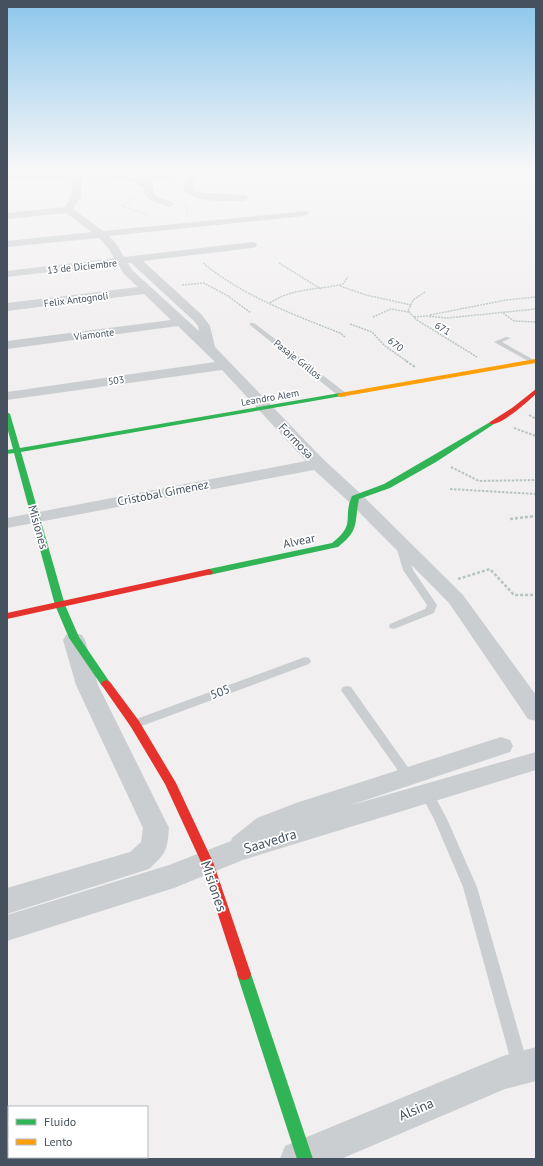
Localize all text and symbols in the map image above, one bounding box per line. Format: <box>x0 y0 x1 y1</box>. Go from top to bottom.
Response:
street label: 13 de Diciembre <box>46 256 118 277</box>
street label: Felix Antognoli <box>43 289 109 310</box>
street label: 671 <box>432 319 453 338</box>
street label: Viamonte <box>72 326 115 344</box>
street label: 670 <box>385 334 407 355</box>
street label: Pasaje Grillos <box>271 337 324 382</box>
street label: 503 <box>107 373 125 388</box>
street label: Leandro Alem <box>240 386 300 409</box>
street label: Formosa <box>276 420 317 462</box>
street label: Cristobal Gimenez <box>116 476 210 509</box>
street label: Misiones <box>25 503 52 551</box>
street label: Alvear <box>282 530 316 551</box>
street label: 505 <box>208 681 232 702</box>
street label: Saavedra <box>241 824 299 858</box>
street label: Misiones <box>197 858 231 914</box>
street label: Alsina <box>396 1094 436 1124</box>
legend <box>8 1106 148 1158</box>
text: Fluido <box>44 1114 76 1129</box>
text: Lento <box>44 1134 73 1149</box>

